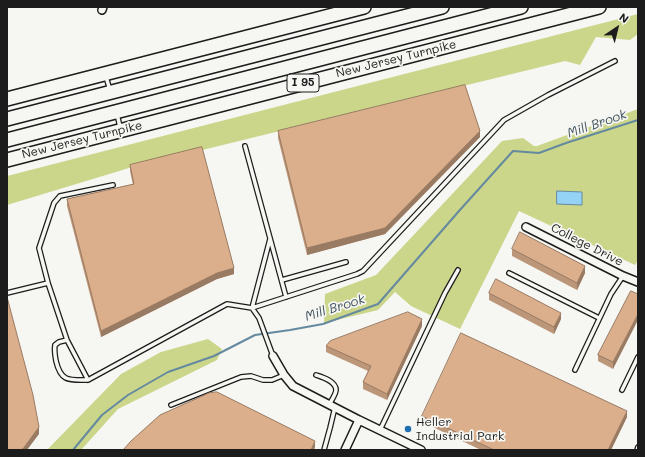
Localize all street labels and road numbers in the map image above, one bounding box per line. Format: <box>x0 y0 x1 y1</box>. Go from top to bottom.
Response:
street label: New Jersey Turnpike <box>334 37 458 81</box>
road number: I 95 <box>287 74 319 92</box>
street label: New Jersey Turnpike <box>20 118 144 162</box>
street label: College Drive <box>549 221 625 269</box>

